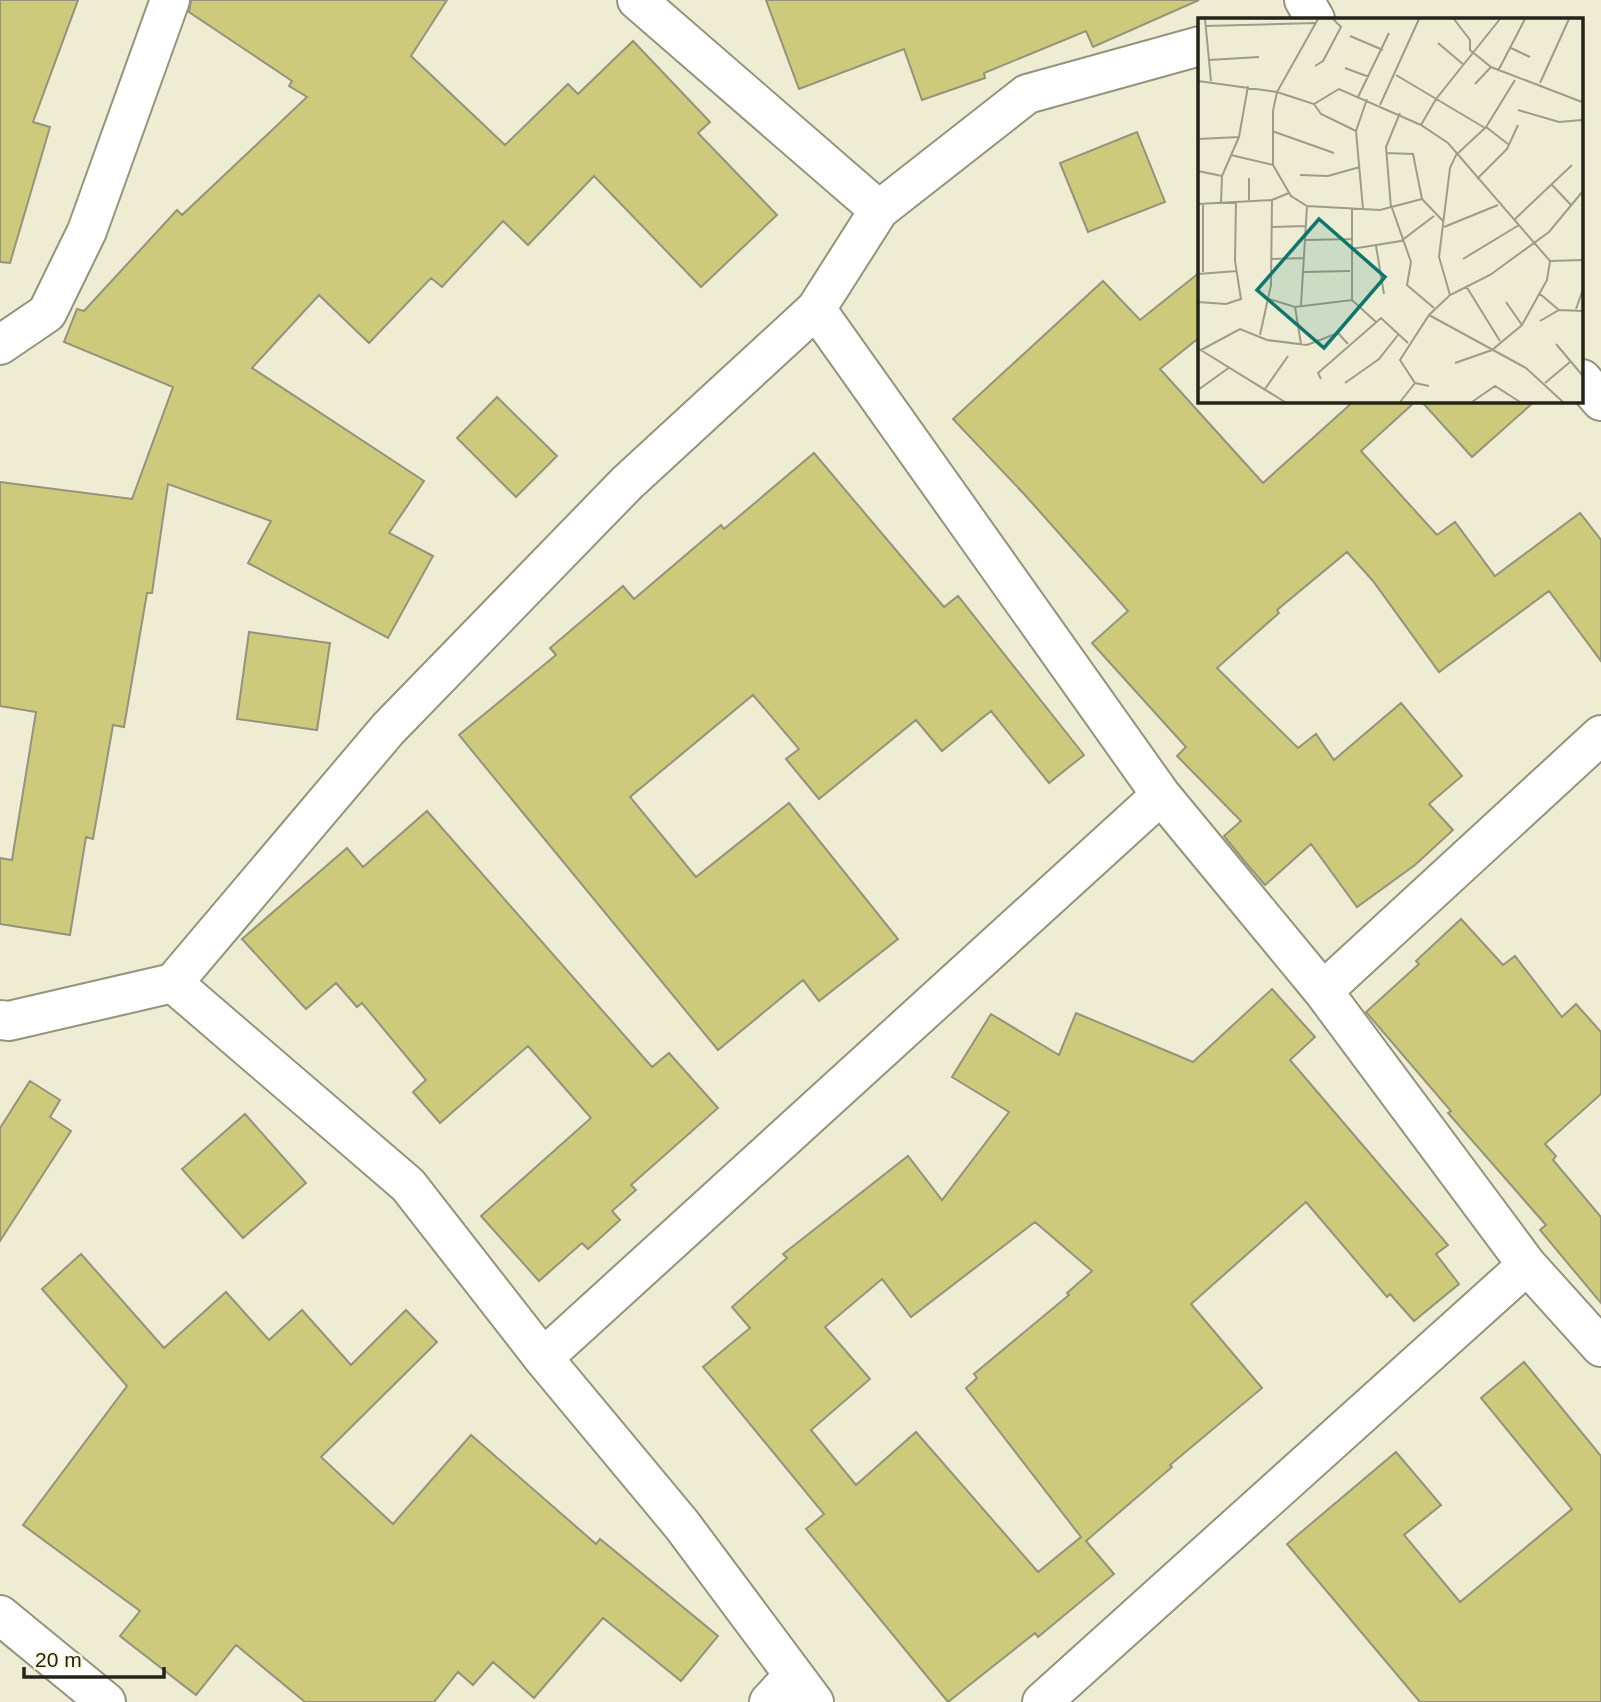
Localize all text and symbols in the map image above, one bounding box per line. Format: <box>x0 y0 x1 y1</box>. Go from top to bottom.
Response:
inset map <box>1198 18 1584 402</box>
scale bar <box>24 1636 164 1680</box>
text: 20 m <box>35 1648 82 1671</box>

